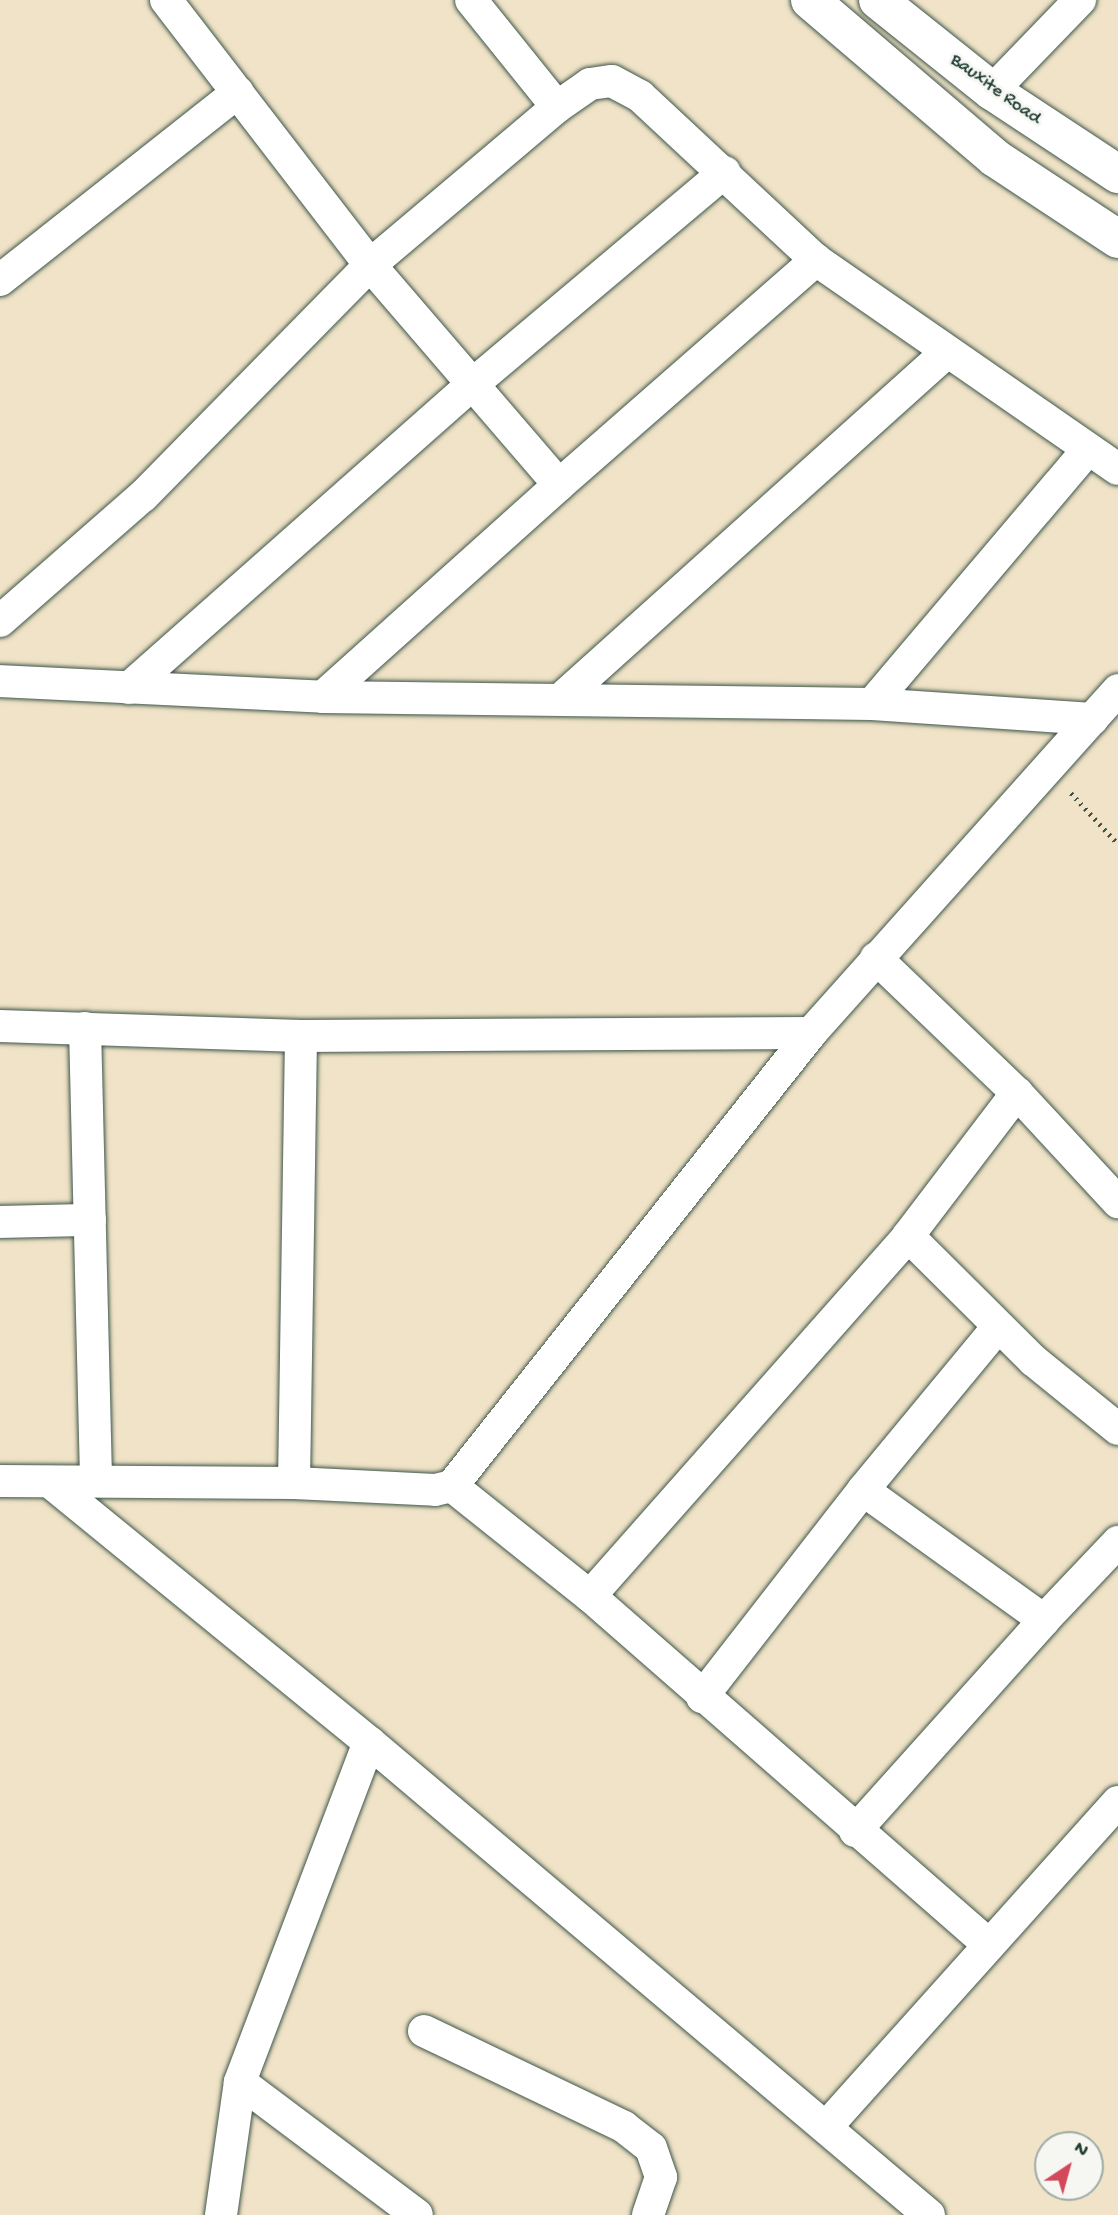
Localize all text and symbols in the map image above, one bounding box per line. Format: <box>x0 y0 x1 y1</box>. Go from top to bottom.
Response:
street label: Bauxite Road <box>945 49 1045 131</box>
north arrow <box>1034 2131 1104 2201</box>
text: N <box>1069 2137 1092 2163</box>

